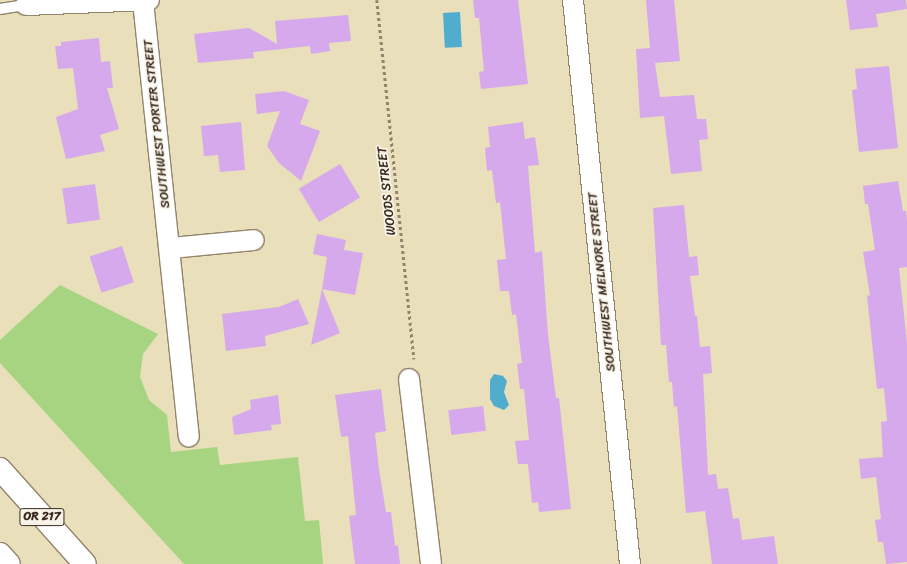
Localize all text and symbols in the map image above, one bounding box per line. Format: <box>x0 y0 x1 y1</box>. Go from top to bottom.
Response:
street label: SOUTHWEST PORTER STREET <box>140 39 174 209</box>
street label: WOODS STREET <box>375 146 399 236</box>
street label: SOUTHWEST MELNORE STREET <box>585 191 619 373</box>
road number: OR 217 <box>19 507 65 527</box>

